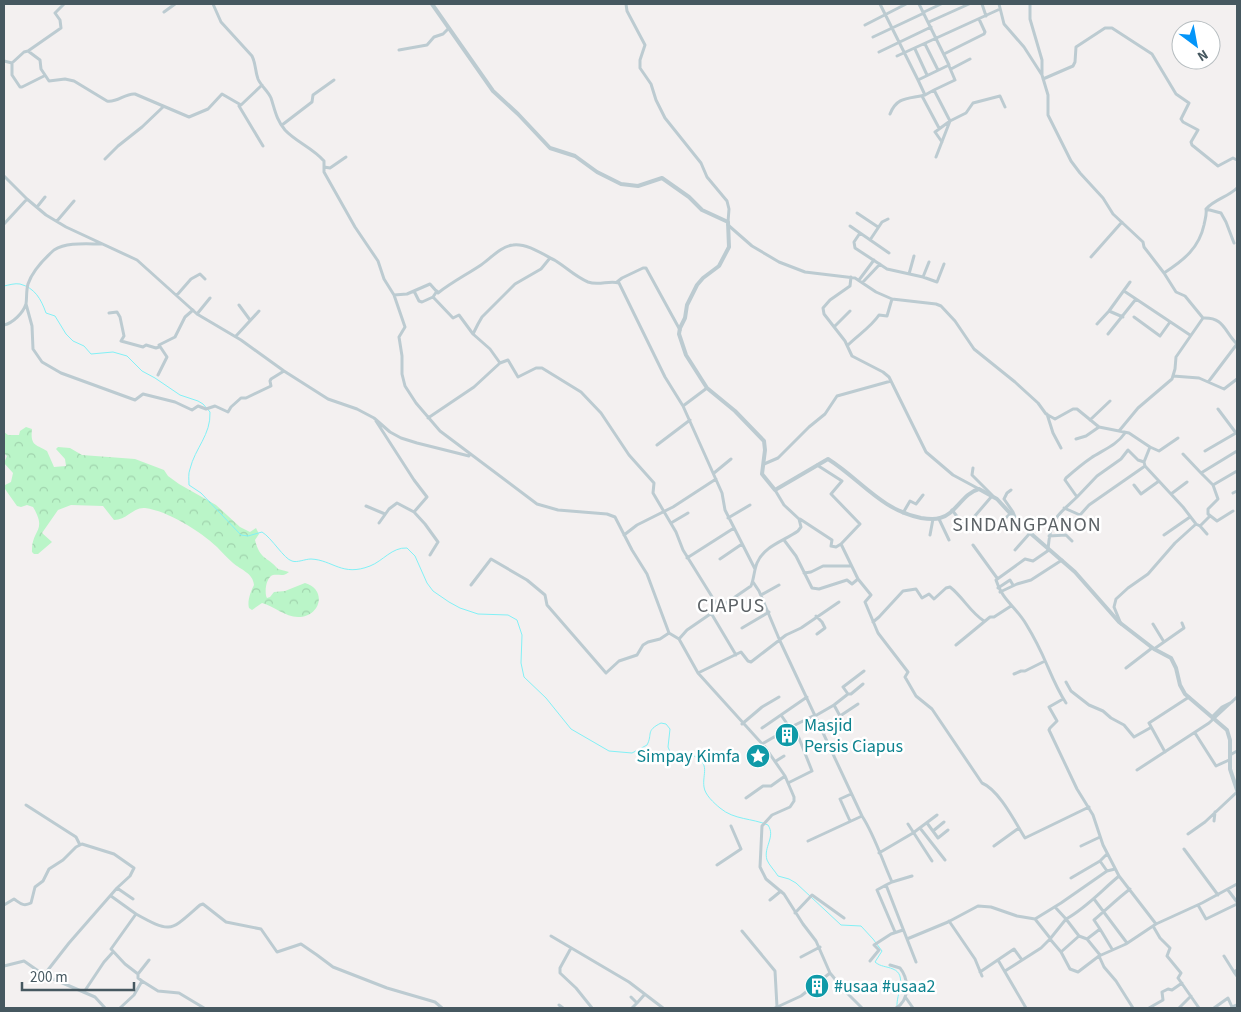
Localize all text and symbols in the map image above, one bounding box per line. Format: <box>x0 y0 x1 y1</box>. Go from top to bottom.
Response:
north arrow <box>1171 20 1221 70</box>
text: N <box>1193 44 1212 66</box>
district label: SINDANGPANON <box>952 511 1102 539</box>
district label: CIAPUS <box>697 592 765 620</box>
place label: Masjid Persis Ciapus <box>804 713 903 759</box>
building icon: Masjid Persis Ciapus <box>774 722 800 748</box>
place icon: Simpay Kimfa <box>745 743 771 769</box>
place label: Simpay Kimfa <box>636 744 740 769</box>
scale bar <box>22 960 135 992</box>
text: 200 m <box>30 967 68 988</box>
building icon: #usaa #usaa2 <box>804 973 830 999</box>
place label: #usaa #usaa2 <box>834 974 935 999</box>

